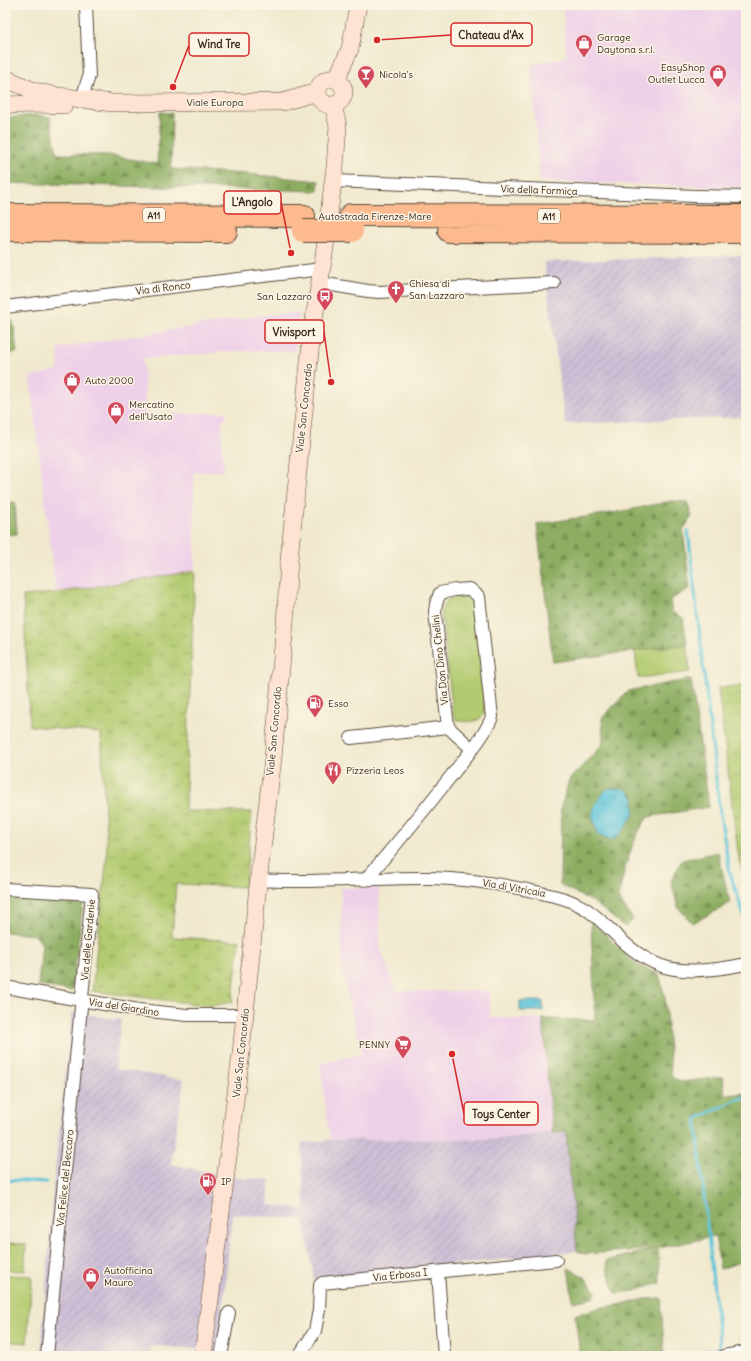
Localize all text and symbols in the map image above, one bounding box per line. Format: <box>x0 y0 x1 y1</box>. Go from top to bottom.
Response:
callout: Chateau d'Ax <box>451 23 532 46</box>
text: Chateau d'Ax <box>458 28 524 42</box>
place label: Garage Daytona s.r.l. <box>597 31 655 56</box>
callout: Wind Tre <box>189 33 249 56</box>
shop icon: Garage Daytona s.r.l. <box>574 33 594 58</box>
text: Wind Tre <box>197 37 241 51</box>
place label: EasyShop Outlet Lucca <box>648 61 705 86</box>
shop icon: EasyShop Outlet Lucca <box>708 63 728 88</box>
bar icon: Nicola's <box>356 64 376 89</box>
place label: Nicola's <box>379 68 414 81</box>
street label: Viale Europa <box>187 96 244 109</box>
street label: Via della Formica <box>500 182 578 198</box>
callout: L'Angolo <box>224 191 281 214</box>
text: L'Angolo <box>231 195 273 210</box>
road number: A11 <box>143 208 165 222</box>
road number: A11 <box>538 209 560 223</box>
street label: Autostrada Firenze-Mare <box>319 210 431 223</box>
place label: Chiesa di San Lazzaro <box>409 277 465 302</box>
street label: Via di Ronco <box>135 278 192 298</box>
church icon: Chiesa di San Lazzaro <box>386 279 406 304</box>
bus stop icon: San Lazzaro <box>315 286 335 311</box>
place label: San Lazzaro <box>257 290 312 303</box>
callout: Vivisport <box>265 320 324 343</box>
text: Vivisport <box>273 325 316 340</box>
street label: Viale San Concordio <box>293 362 315 453</box>
shop icon: Auto 2000 <box>62 370 82 395</box>
place label: Auto 2000 <box>85 374 134 387</box>
place label: Mercatino dell'Usato <box>129 398 175 423</box>
shop icon: Mercatino dell'Usato <box>106 400 126 425</box>
street label: Via Don Dino Chelini <box>429 614 451 706</box>
street label: Viale San Concordio <box>264 685 284 776</box>
fuel station icon: Esso <box>305 693 325 718</box>
place label: Esso <box>328 697 349 710</box>
restaurant icon: Pizzeria Leos <box>323 760 343 785</box>
place label: Pizzeria Leos <box>346 764 405 777</box>
street label: Via di Vitricaia <box>481 876 547 900</box>
street label: Via delle Gardenie <box>78 899 98 981</box>
street label: Via del Giardino <box>88 995 160 1019</box>
street label: Viale San Concordio <box>230 1007 252 1098</box>
supermarket icon: PENNY <box>393 1034 413 1059</box>
place label: PENNY <box>359 1038 390 1051</box>
callout: Toys Center <box>464 1102 538 1125</box>
text: Toys Center <box>472 1107 531 1122</box>
street label: Via Felice del Beccaro <box>53 1129 77 1227</box>
fuel station icon: IP <box>198 1171 218 1196</box>
place label: IP <box>221 1175 231 1188</box>
place label: Autofficina Mauro <box>104 1264 153 1289</box>
shop icon: Autofficina Mauro <box>81 1266 101 1291</box>
street label: Via Erbosa I <box>372 1266 428 1284</box>

